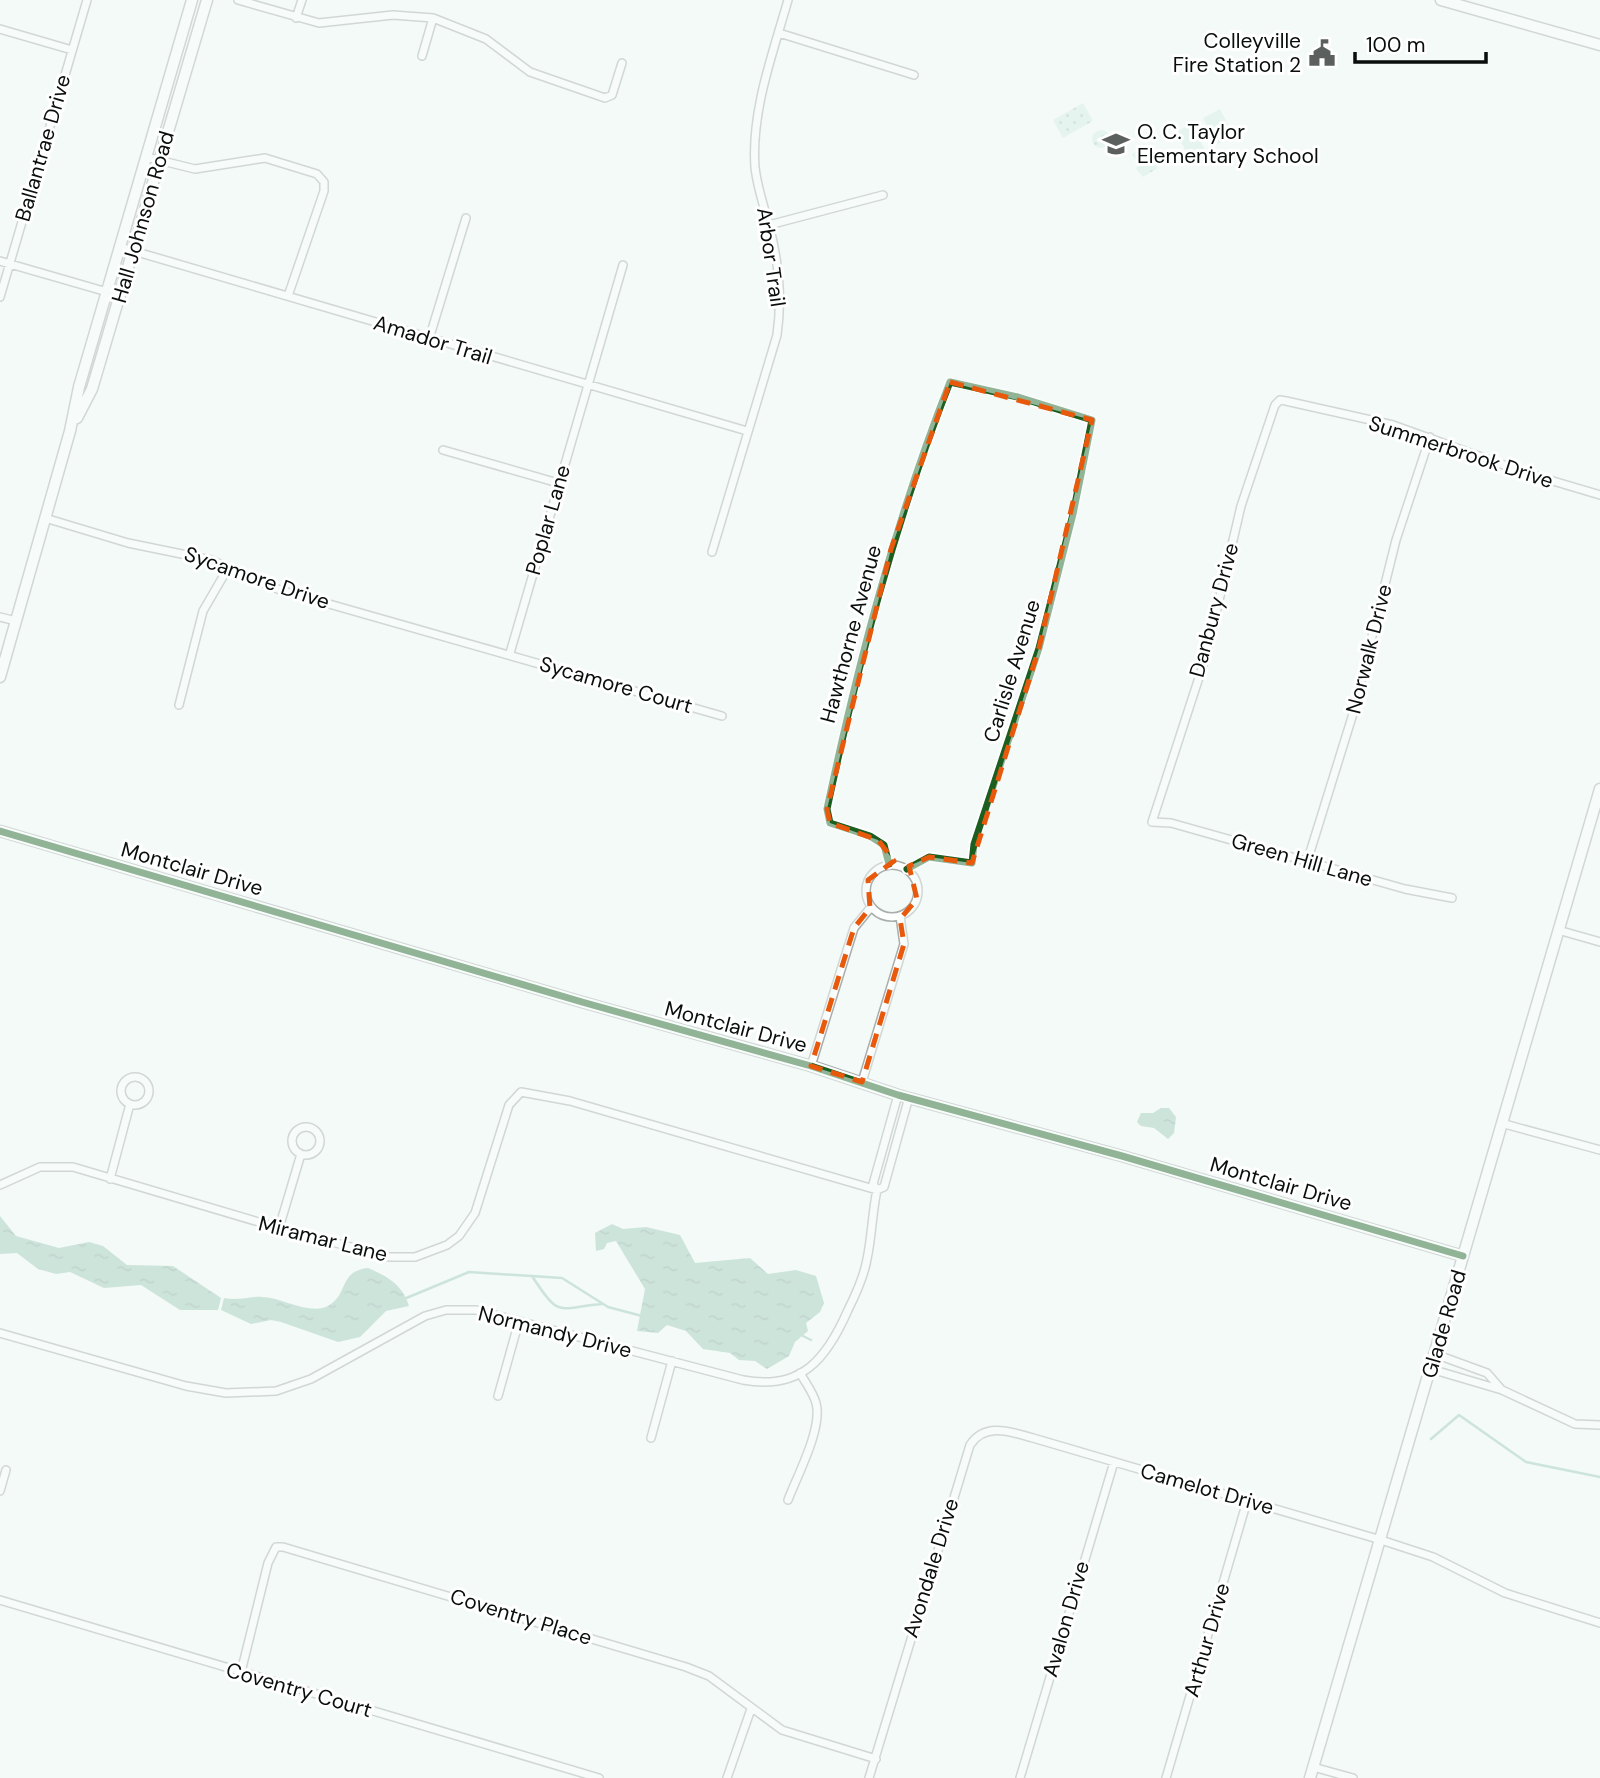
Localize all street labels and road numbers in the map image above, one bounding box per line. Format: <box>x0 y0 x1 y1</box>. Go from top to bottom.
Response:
street label: Ballantrae Drive <box>9 71 77 225</box>
street label: Hall Johnson Road <box>105 128 181 306</box>
street label: Arbor Trail <box>750 205 792 309</box>
street label: Amador Trail <box>370 309 496 371</box>
street label: Summerbrook Drive <box>1365 409 1557 495</box>
street label: Poplar Lane <box>519 462 577 578</box>
street label: Sycamore Drive <box>181 540 334 616</box>
street label: Danbury Drive <box>1183 540 1245 680</box>
street label: Hawthorne Avenue <box>814 542 888 726</box>
street label: Norwalk Drive <box>1339 581 1399 717</box>
street label: Carlisle Avenue <box>977 596 1047 746</box>
street label: Sycamore Court <box>536 650 696 720</box>
street label: Green Hill Lane <box>1228 826 1376 894</box>
street label: Montclair Drive <box>118 835 266 903</box>
street label: Montclair Drive <box>662 995 810 1059</box>
street label: Montclair Drive <box>1207 1150 1355 1218</box>
street label: Miramar Lane <box>256 1209 390 1269</box>
street label: Glade Road <box>1415 1267 1473 1381</box>
street label: Normandy Drive <box>475 1299 635 1365</box>
street label: Camelot Drive <box>1137 1457 1277 1521</box>
street label: Avondale Drive <box>896 1495 966 1641</box>
street label: Avalon Drive <box>1036 1558 1096 1680</box>
street label: Arthur Drive <box>1177 1580 1237 1700</box>
street label: Coventry Place <box>447 1582 595 1652</box>
street label: Coventry Court <box>223 1656 375 1724</box>

